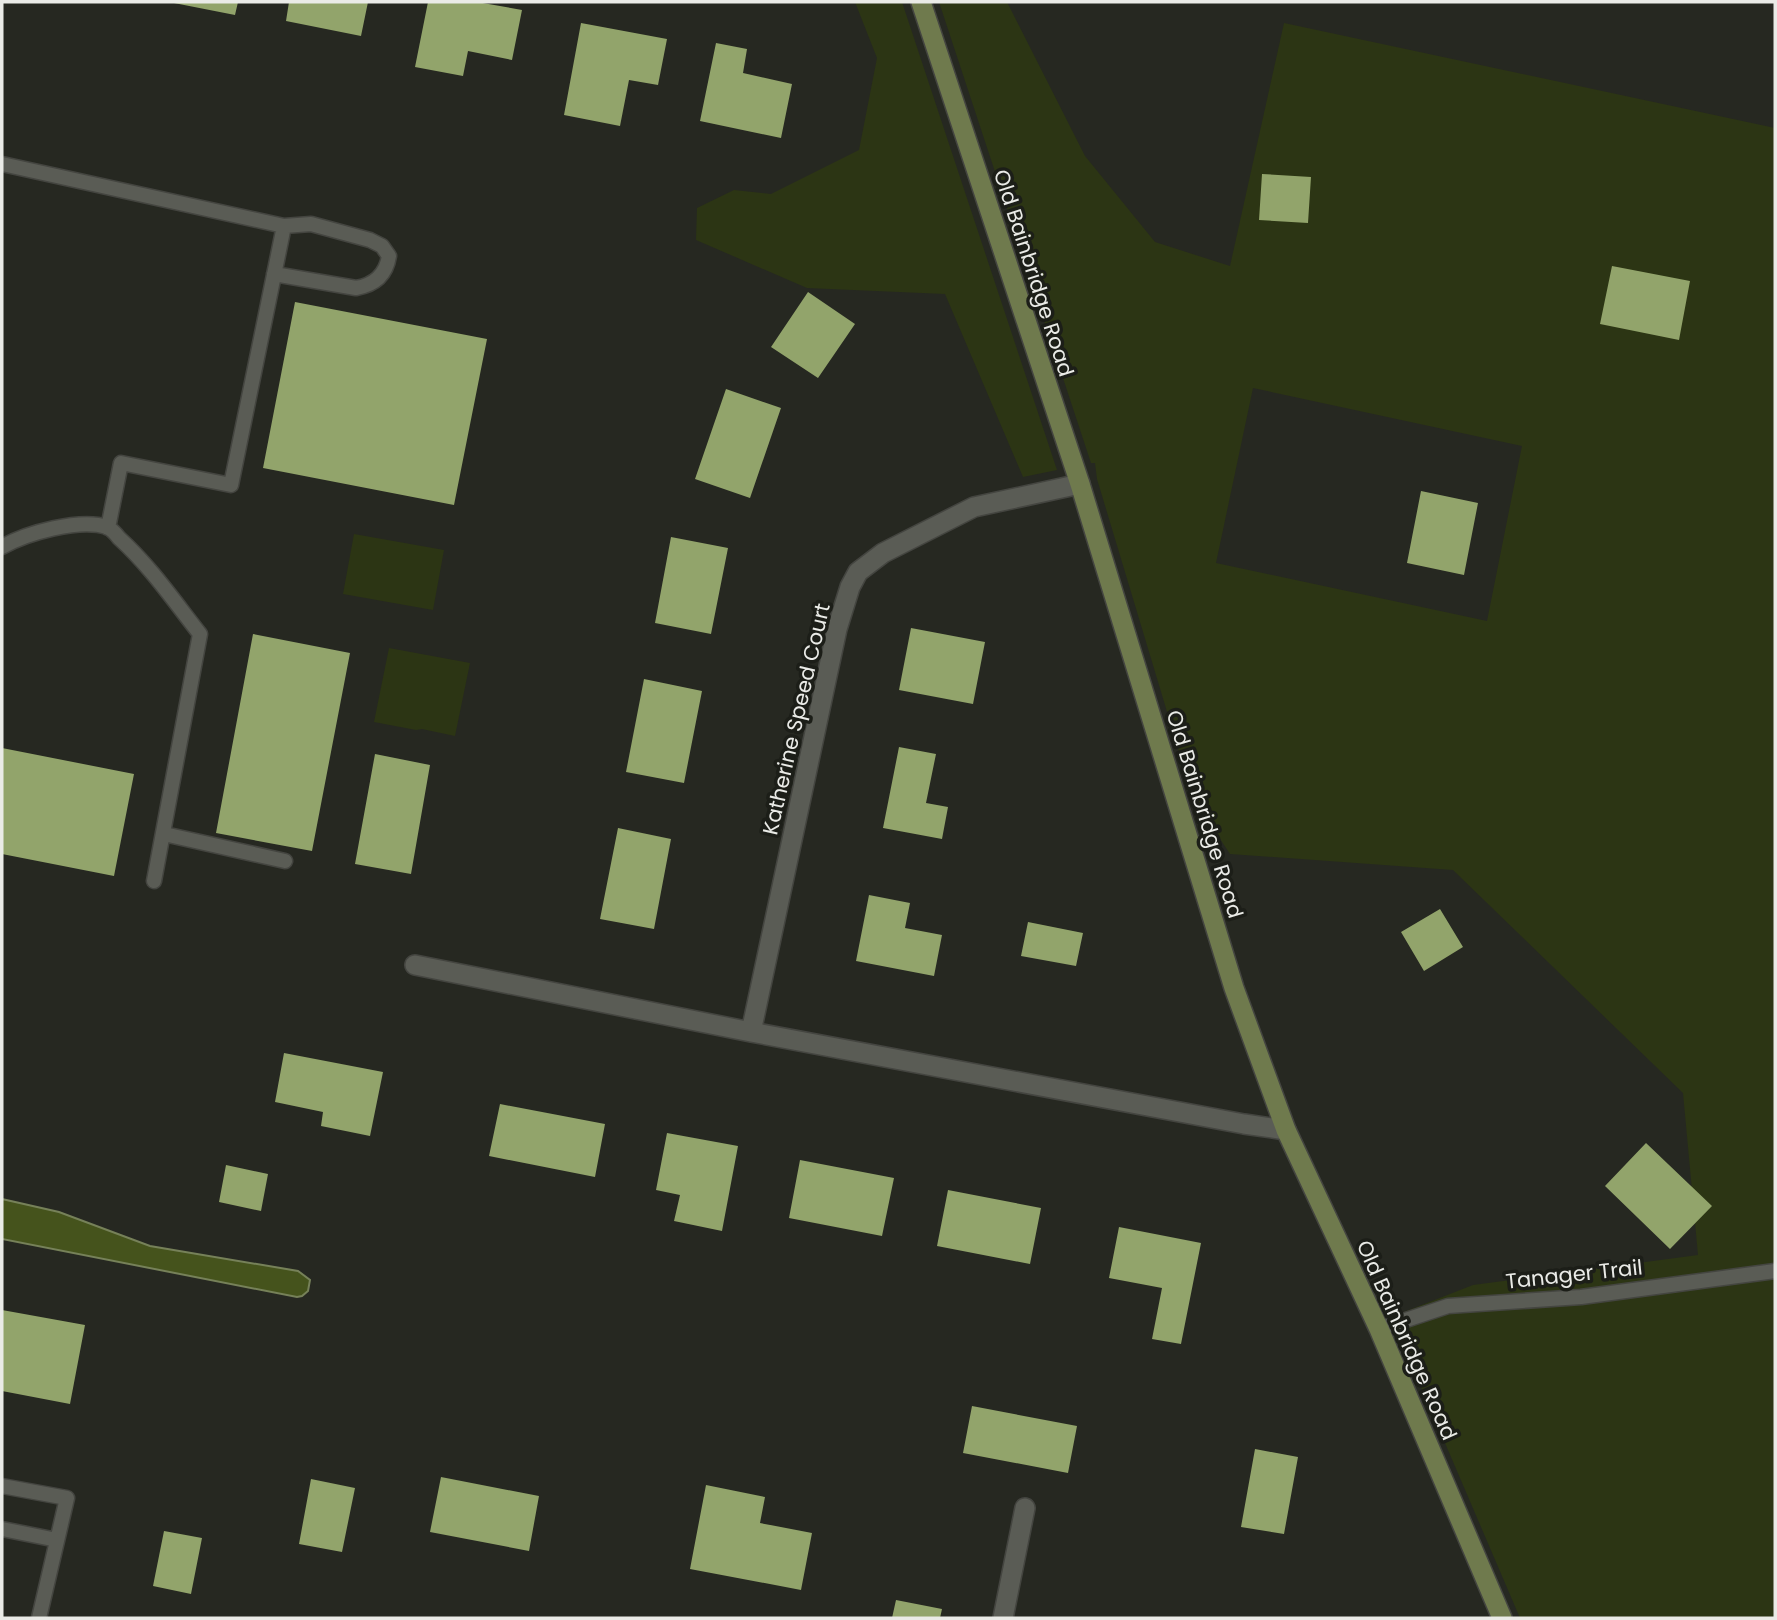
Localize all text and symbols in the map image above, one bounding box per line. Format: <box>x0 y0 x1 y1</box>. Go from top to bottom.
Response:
street label: Old Bainbridge Road <box>987 166 1081 380</box>
street label: Katherine Speed Court <box>755 600 837 838</box>
street label: Old Bainbridge Road <box>1160 706 1250 922</box>
street label: Old Bainbridge Road <box>1350 1235 1464 1445</box>
street label: Tanager Trail <box>1504 1252 1644 1296</box>

